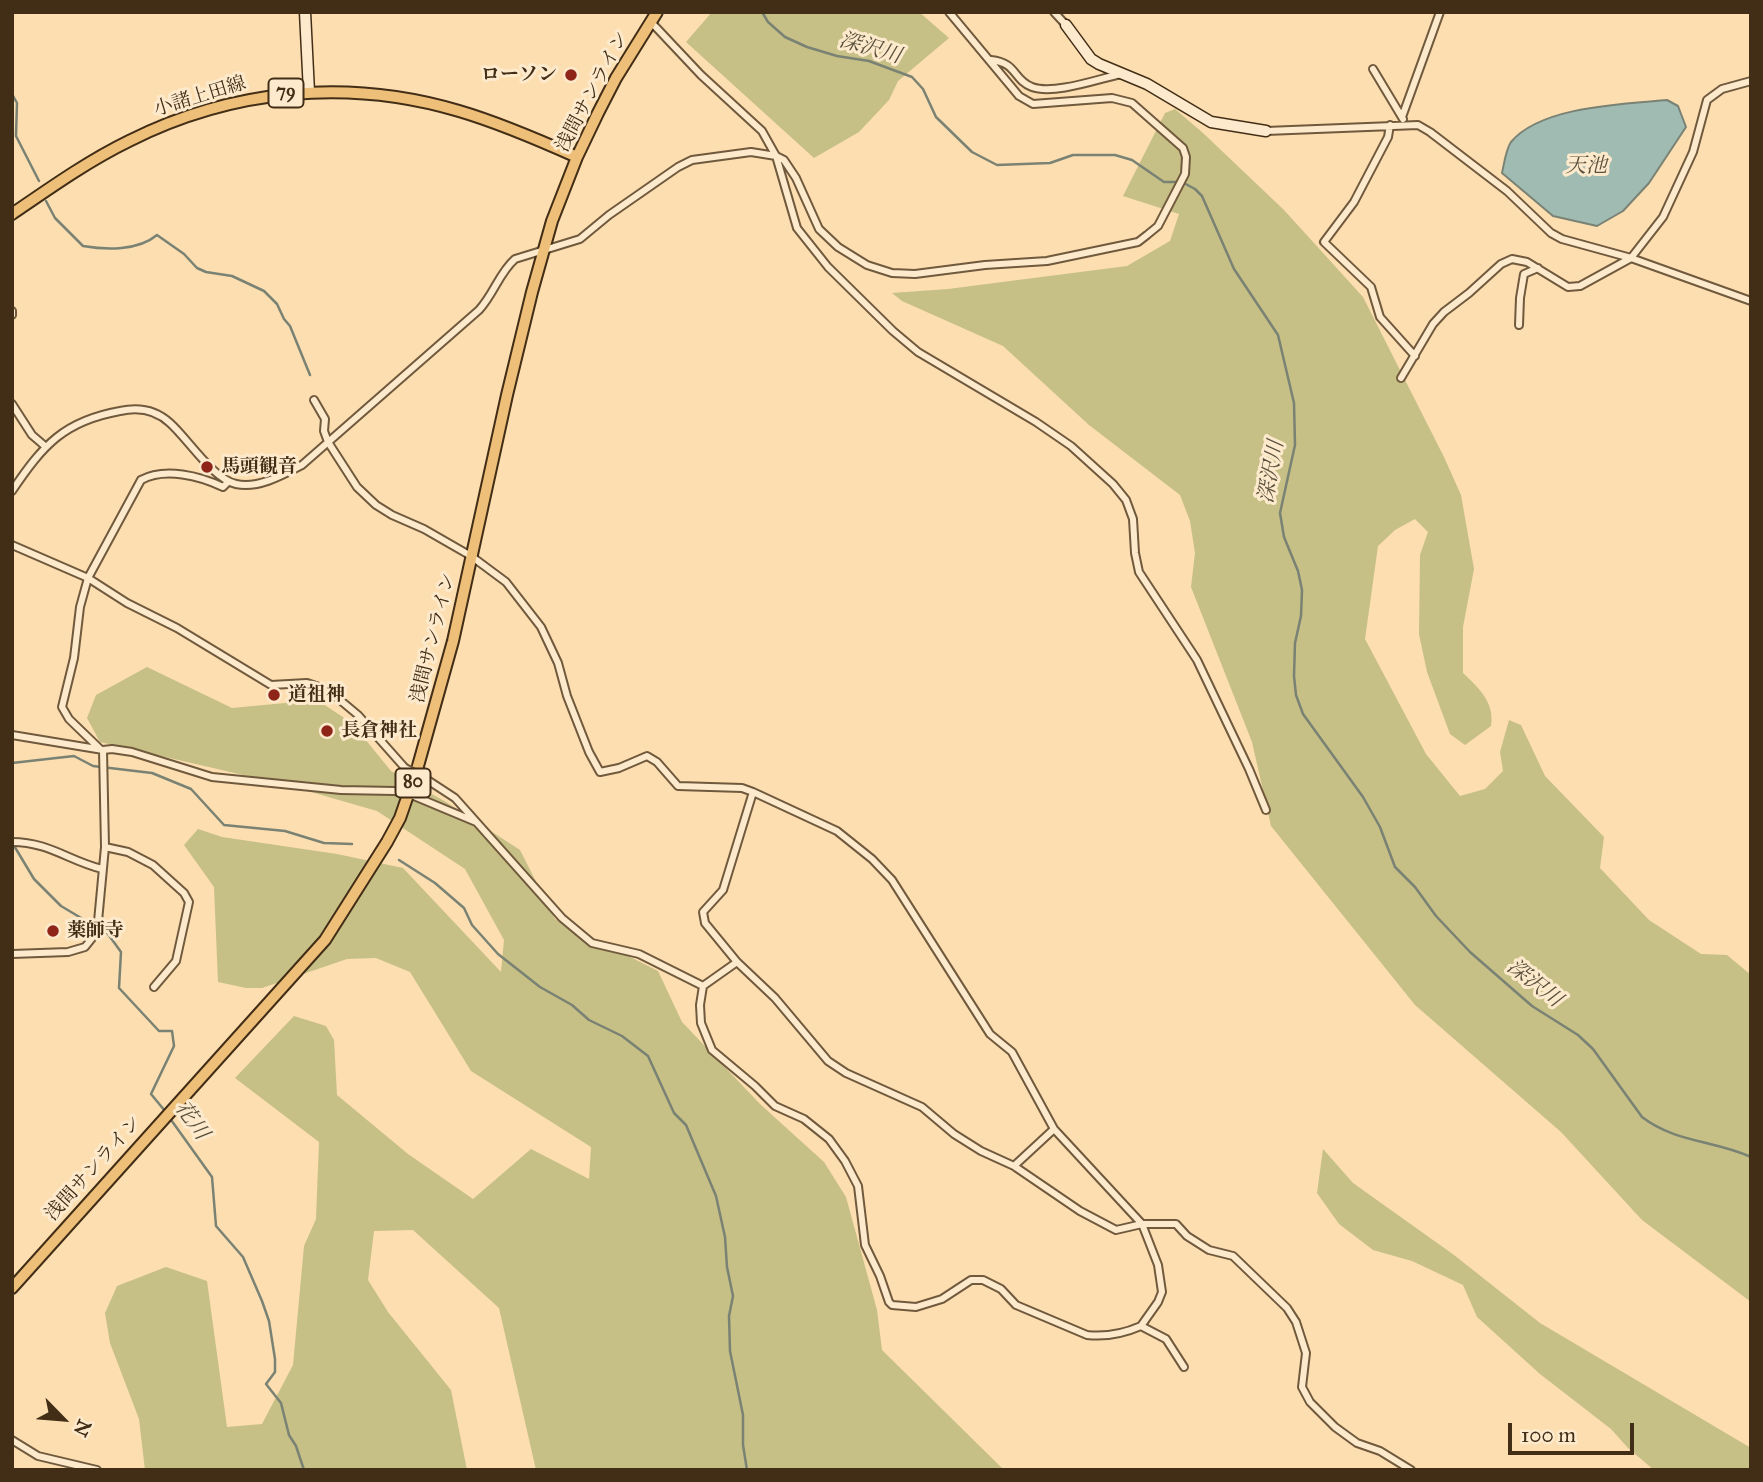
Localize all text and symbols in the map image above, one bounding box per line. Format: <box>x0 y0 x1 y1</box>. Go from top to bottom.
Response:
street label: 浅間サンライン <box>552 28 634 156</box>
water label: 深沢川 <box>836 28 904 70</box>
place label: ローソン <box>481 64 557 86</box>
marker: ローソン <box>563 67 579 83</box>
street label: 小諸上田線 <box>151 72 249 122</box>
road number: 79 <box>268 78 304 108</box>
water label: 天池 <box>1565 154 1607 180</box>
water label: 深沢川 <box>1254 439 1290 505</box>
place label: 馬頭観音 <box>221 456 297 478</box>
marker: 馬頭観音 <box>199 459 215 475</box>
street label: 浅間サンライン <box>407 571 461 705</box>
place label: 道祖神 <box>288 684 345 706</box>
marker: 道祖神 <box>266 687 282 703</box>
place label: 長倉神社 <box>341 720 417 742</box>
marker: 長倉神社 <box>319 723 335 739</box>
road number: 80 <box>396 768 430 798</box>
place label: 薬師寺 <box>67 920 124 942</box>
marker: 薬師寺 <box>45 923 61 939</box>
water label: 深沢川 <box>1501 955 1567 1013</box>
water label: 花川 <box>168 1097 214 1145</box>
street label: 浅間サンライン <box>41 1112 147 1226</box>
north arrow <box>28 1384 98 1454</box>
scale bar <box>1511 1408 1637 1452</box>
text: N <box>69 1416 96 1440</box>
text: 100 m <box>1521 1422 1576 1448</box>

